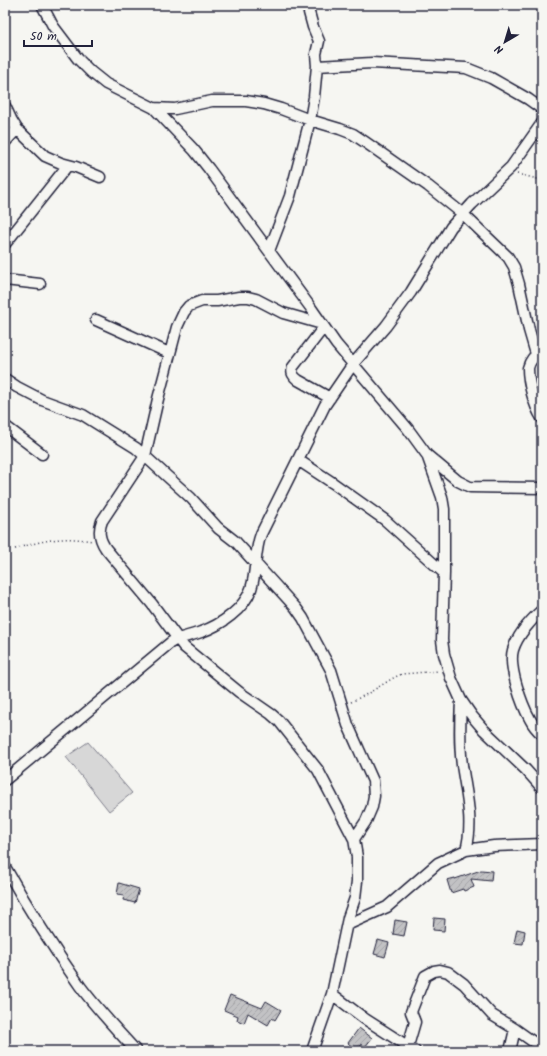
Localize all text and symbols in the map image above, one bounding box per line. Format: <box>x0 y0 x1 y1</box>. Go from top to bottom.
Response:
scale bar <box>24 22 92 48</box>
north arrow <box>485 22 525 62</box>
text: 50 m <box>30 27 57 46</box>
text: N <box>491 40 508 58</box>

